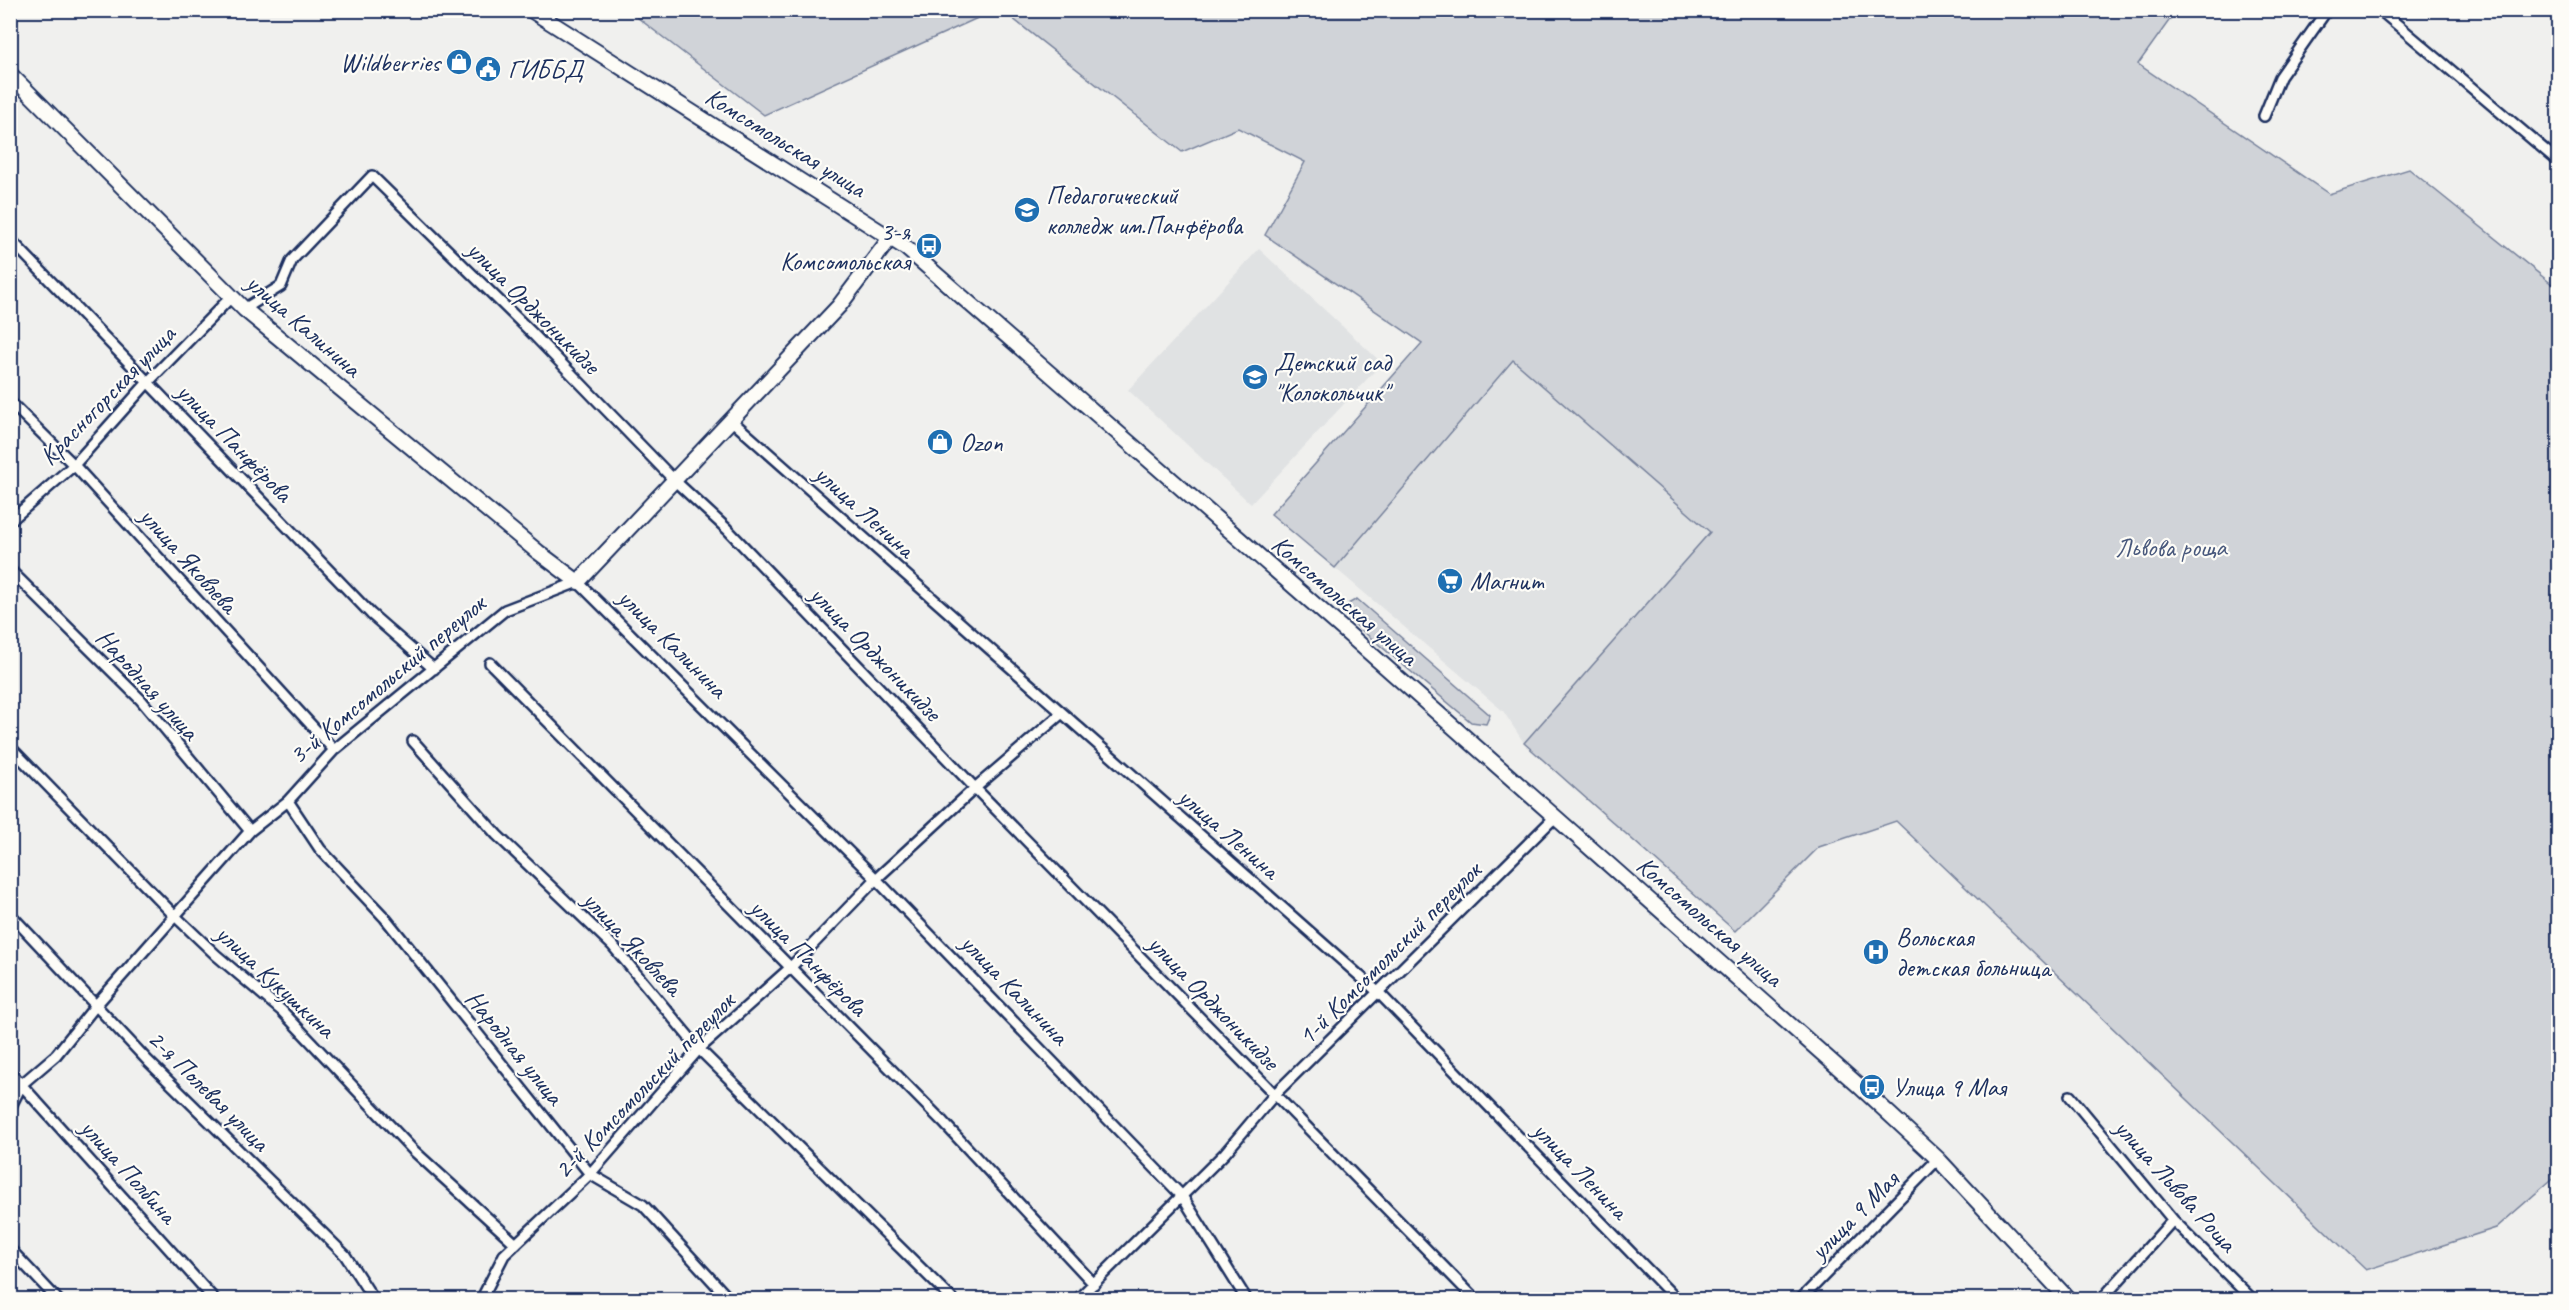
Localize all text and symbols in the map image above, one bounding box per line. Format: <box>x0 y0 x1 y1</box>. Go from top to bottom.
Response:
place label: Wildberries <box>340 46 442 79</box>
shop icon: Wildberries <box>444 47 474 77</box>
place label: ГИББД <box>508 53 585 86</box>
public building icon: ГИББД <box>473 54 503 84</box>
street label: Комсомольская улица <box>699 80 873 206</box>
place label: Педагогический колледж им.Панфёрова <box>1046 179 1244 242</box>
school or university icon: Педагогический колледж им.Панфёрова <box>1012 195 1042 225</box>
place label: 3-я Комсомольская <box>780 215 912 278</box>
bus stop icon: 3-я Комсомольская <box>914 231 944 261</box>
street label: улица Орджоникидзе <box>458 232 609 383</box>
street label: улица Калинина <box>238 265 369 385</box>
street label: Красногорская улица <box>32 317 183 472</box>
place label: Детский сад "Колокольчик" <box>1274 346 1393 409</box>
school or university icon: Детский сад "Колокольчик" <box>1240 362 1270 392</box>
street label: улица Панфёрова <box>168 374 301 510</box>
place label: Ozon <box>960 426 1003 459</box>
shop icon: Ozon <box>925 427 955 457</box>
street label: улица Ленина <box>806 456 923 567</box>
street label: улица Яковлева <box>131 499 247 622</box>
street label: Комсомольская улица <box>1265 528 1426 674</box>
park label: Львова роща <box>2115 531 2228 564</box>
place label: Магнит <box>1470 565 1545 598</box>
supermarket icon: Магнит <box>1435 566 1465 596</box>
street label: улица Орджоникидзе <box>801 577 950 730</box>
street label: улица Калинина <box>609 580 736 706</box>
street label: 3-й Комсомольский переулок <box>282 586 494 771</box>
street label: Народная улица <box>89 622 208 748</box>
street label: улица Ленина <box>1170 779 1288 888</box>
street label: Комсомольская улица <box>1630 849 1791 995</box>
street label: 1-й Комсомольский переулок <box>1291 853 1490 1052</box>
street label: улица Яковлева <box>574 882 691 1004</box>
street label: улица Панфёрова <box>741 890 876 1024</box>
street label: улица Кукушкина <box>207 916 344 1046</box>
place label: Вольская детская больница <box>1896 921 2052 984</box>
street label: улица Калинина <box>952 925 1077 1053</box>
street label: улица Орджоникидзе <box>1139 926 1288 1079</box>
hospital icon: Вольская детская больница <box>1861 937 1891 967</box>
street label: Народная улица <box>458 983 572 1113</box>
street label: 2-й Комсомольский переулок <box>547 983 744 1185</box>
street label: 2-я Полевая улица <box>141 1022 278 1159</box>
place label: Улица 9 Мая <box>1892 1071 2008 1104</box>
bus stop icon: Улица 9 Мая <box>1857 1072 1887 1102</box>
street label: улица Львова Роща <box>2106 1110 2245 1260</box>
street label: улица Полбина <box>72 1111 186 1232</box>
street label: улица Ленина <box>1524 1113 1637 1228</box>
street label: улица 9 Мая <box>1802 1163 1907 1268</box>

